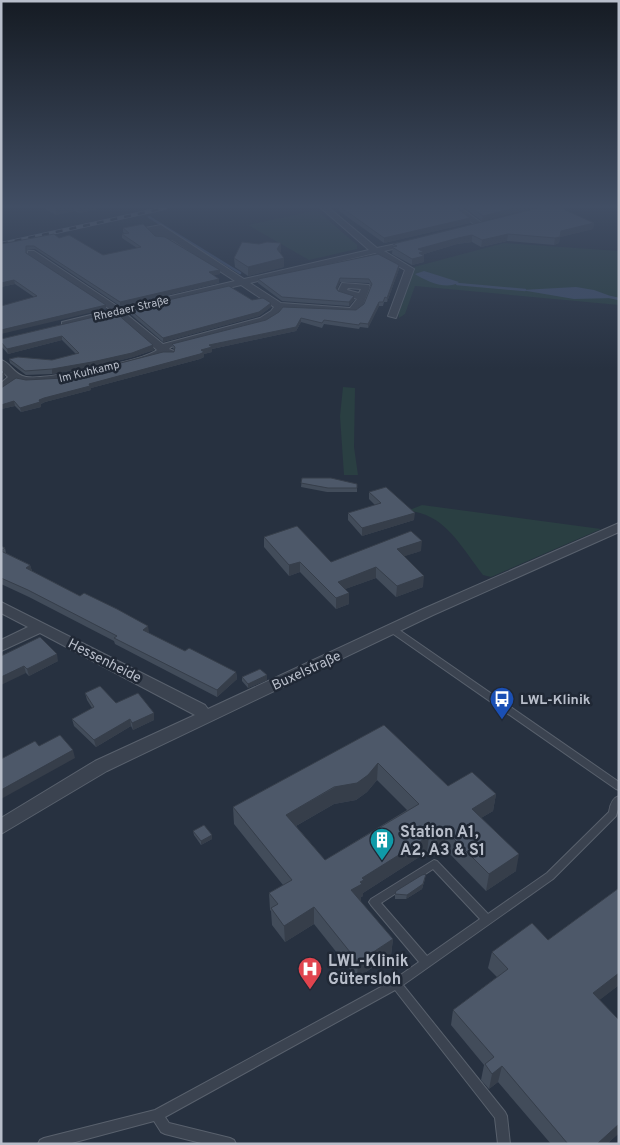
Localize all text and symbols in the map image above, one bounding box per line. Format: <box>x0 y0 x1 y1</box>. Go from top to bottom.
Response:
street label: Rhedaer Straße <box>92 293 170 324</box>
street label: Im Kuhkamp <box>58 358 121 386</box>
street label: Hessenheide <box>65 636 144 687</box>
street label: Buxelstraße <box>269 648 344 695</box>
bus stop icon: LWL-Klinik <box>489 686 515 720</box>
place label: LWL-Klinik <box>520 692 591 709</box>
place label: Station A1, A2, A3 & S1 <box>400 823 485 861</box>
building icon: Station A1, A2, A3 & S1 <box>369 827 395 861</box>
place label: LWL-Klinik Gütersloh <box>328 952 409 990</box>
hospital icon: LWL-Klinik Gütersloh <box>297 956 323 990</box>

